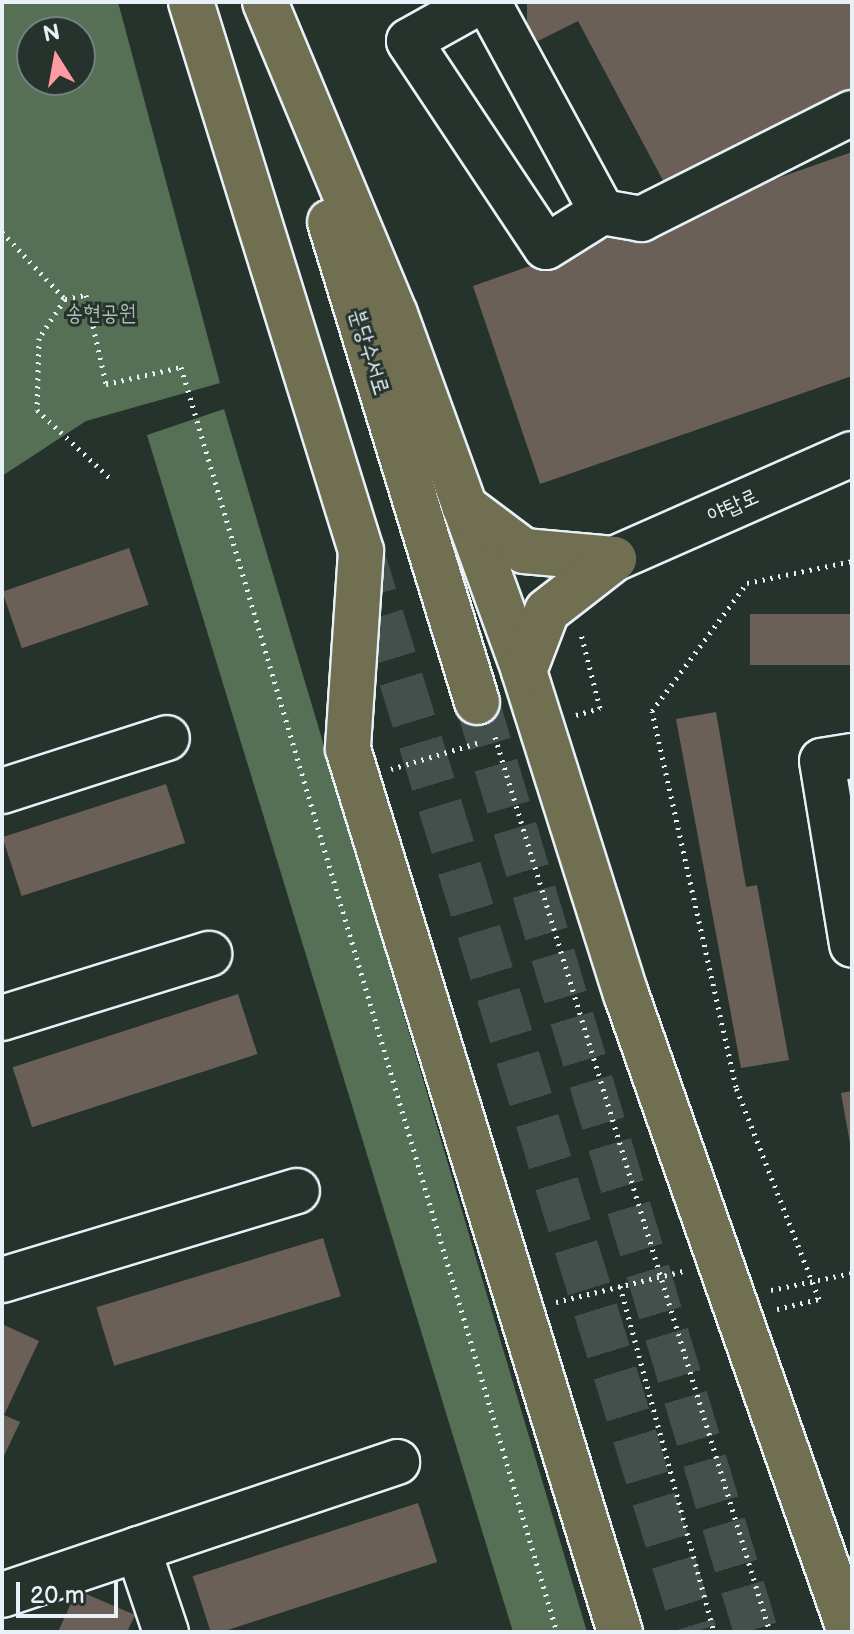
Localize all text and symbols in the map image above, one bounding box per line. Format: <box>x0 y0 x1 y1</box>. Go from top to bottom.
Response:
north arrow <box>16 16 96 96</box>
text: N <box>41 19 62 49</box>
park label: 송현공원 <box>66 301 136 327</box>
street label: 분당수서로 <box>343 306 395 398</box>
street label: 야탑로 <box>703 483 763 529</box>
scale bar <box>20 1566 122 1616</box>
text: 20 m <box>30 1581 85 1610</box>

